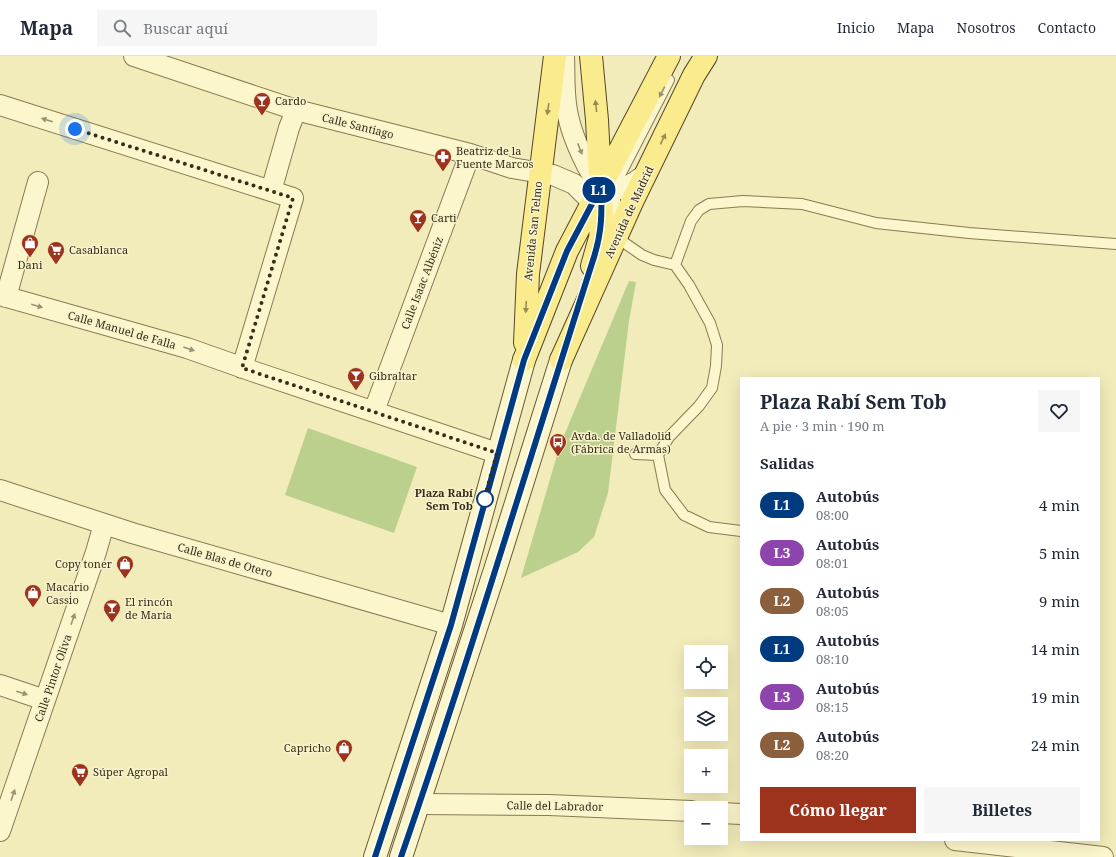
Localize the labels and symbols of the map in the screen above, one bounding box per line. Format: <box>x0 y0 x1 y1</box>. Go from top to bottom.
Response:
one-way arrow <box>659 87 666 98</box>
bar icon: Cardo <box>252 91 272 116</box>
place label: Cardo <box>275 93 306 108</box>
one-way arrow <box>592 100 599 112</box>
one-way arrow <box>545 102 551 115</box>
street label: Calle Santiago <box>321 109 396 142</box>
one-way arrow <box>40 117 52 123</box>
your location <box>65 119 85 139</box>
one-way arrow <box>660 133 666 144</box>
place label: Beatriz de la Fuente Marcos <box>456 143 534 171</box>
one-way arrow <box>577 143 583 155</box>
pharmacy icon: Beatriz de la Fuente Marcos <box>433 147 453 172</box>
street label: Avenida de Madrid <box>601 163 657 260</box>
line badge: L1 <box>581 177 617 203</box>
street label: Avenida San Telmo <box>520 180 545 282</box>
bar icon: Carti <box>408 208 428 233</box>
place label: Carti <box>431 210 457 225</box>
shop icon: Dani <box>20 233 40 258</box>
street label: Calle Isaac Albéniz <box>397 234 446 331</box>
supermarket icon: Casablanca <box>46 240 66 265</box>
place label: Casablanca <box>69 242 128 257</box>
place label: Dani <box>18 257 43 272</box>
one-way arrow <box>523 301 530 313</box>
one-way arrow <box>32 303 44 309</box>
street label: Calle Manuel de Falla <box>66 307 178 352</box>
one-way arrow <box>184 346 196 352</box>
bar icon: Gibraltar <box>346 366 366 391</box>
place label: Gibraltar <box>369 368 418 383</box>
place label: Avda. de Valladolid (Fábrica de Armas) <box>571 428 672 456</box>
bus stop icon: Avda. de Valladolid (Fábrica de Armas) <box>548 432 568 457</box>
place label: Plaza Rabí Sem Tob <box>415 485 473 513</box>
marker: Plaza Rabí Sem Tob <box>476 490 494 508</box>
street label: Calle Blas de Otero <box>176 539 274 580</box>
shop icon: Copy toner <box>115 554 135 579</box>
place label: Copy toner <box>55 556 113 571</box>
place label: Macario Cassio <box>46 579 89 607</box>
shop icon: Macario Cassio <box>23 583 43 608</box>
place label: El rincón de María <box>125 594 173 622</box>
bar icon: El rincón de María <box>102 598 122 623</box>
one-way arrow <box>70 612 76 624</box>
street label: Calle Pintor Oliva <box>31 632 75 724</box>
one-way arrow <box>17 690 29 696</box>
shop icon: Capricho <box>334 738 354 763</box>
place label: Capricho <box>284 740 331 755</box>
supermarket icon: Súper Agropal <box>70 762 90 787</box>
place label: Súper Agropal <box>93 764 169 779</box>
one-way arrow <box>10 788 16 800</box>
street label: Calle del Labrador <box>507 797 604 814</box>

